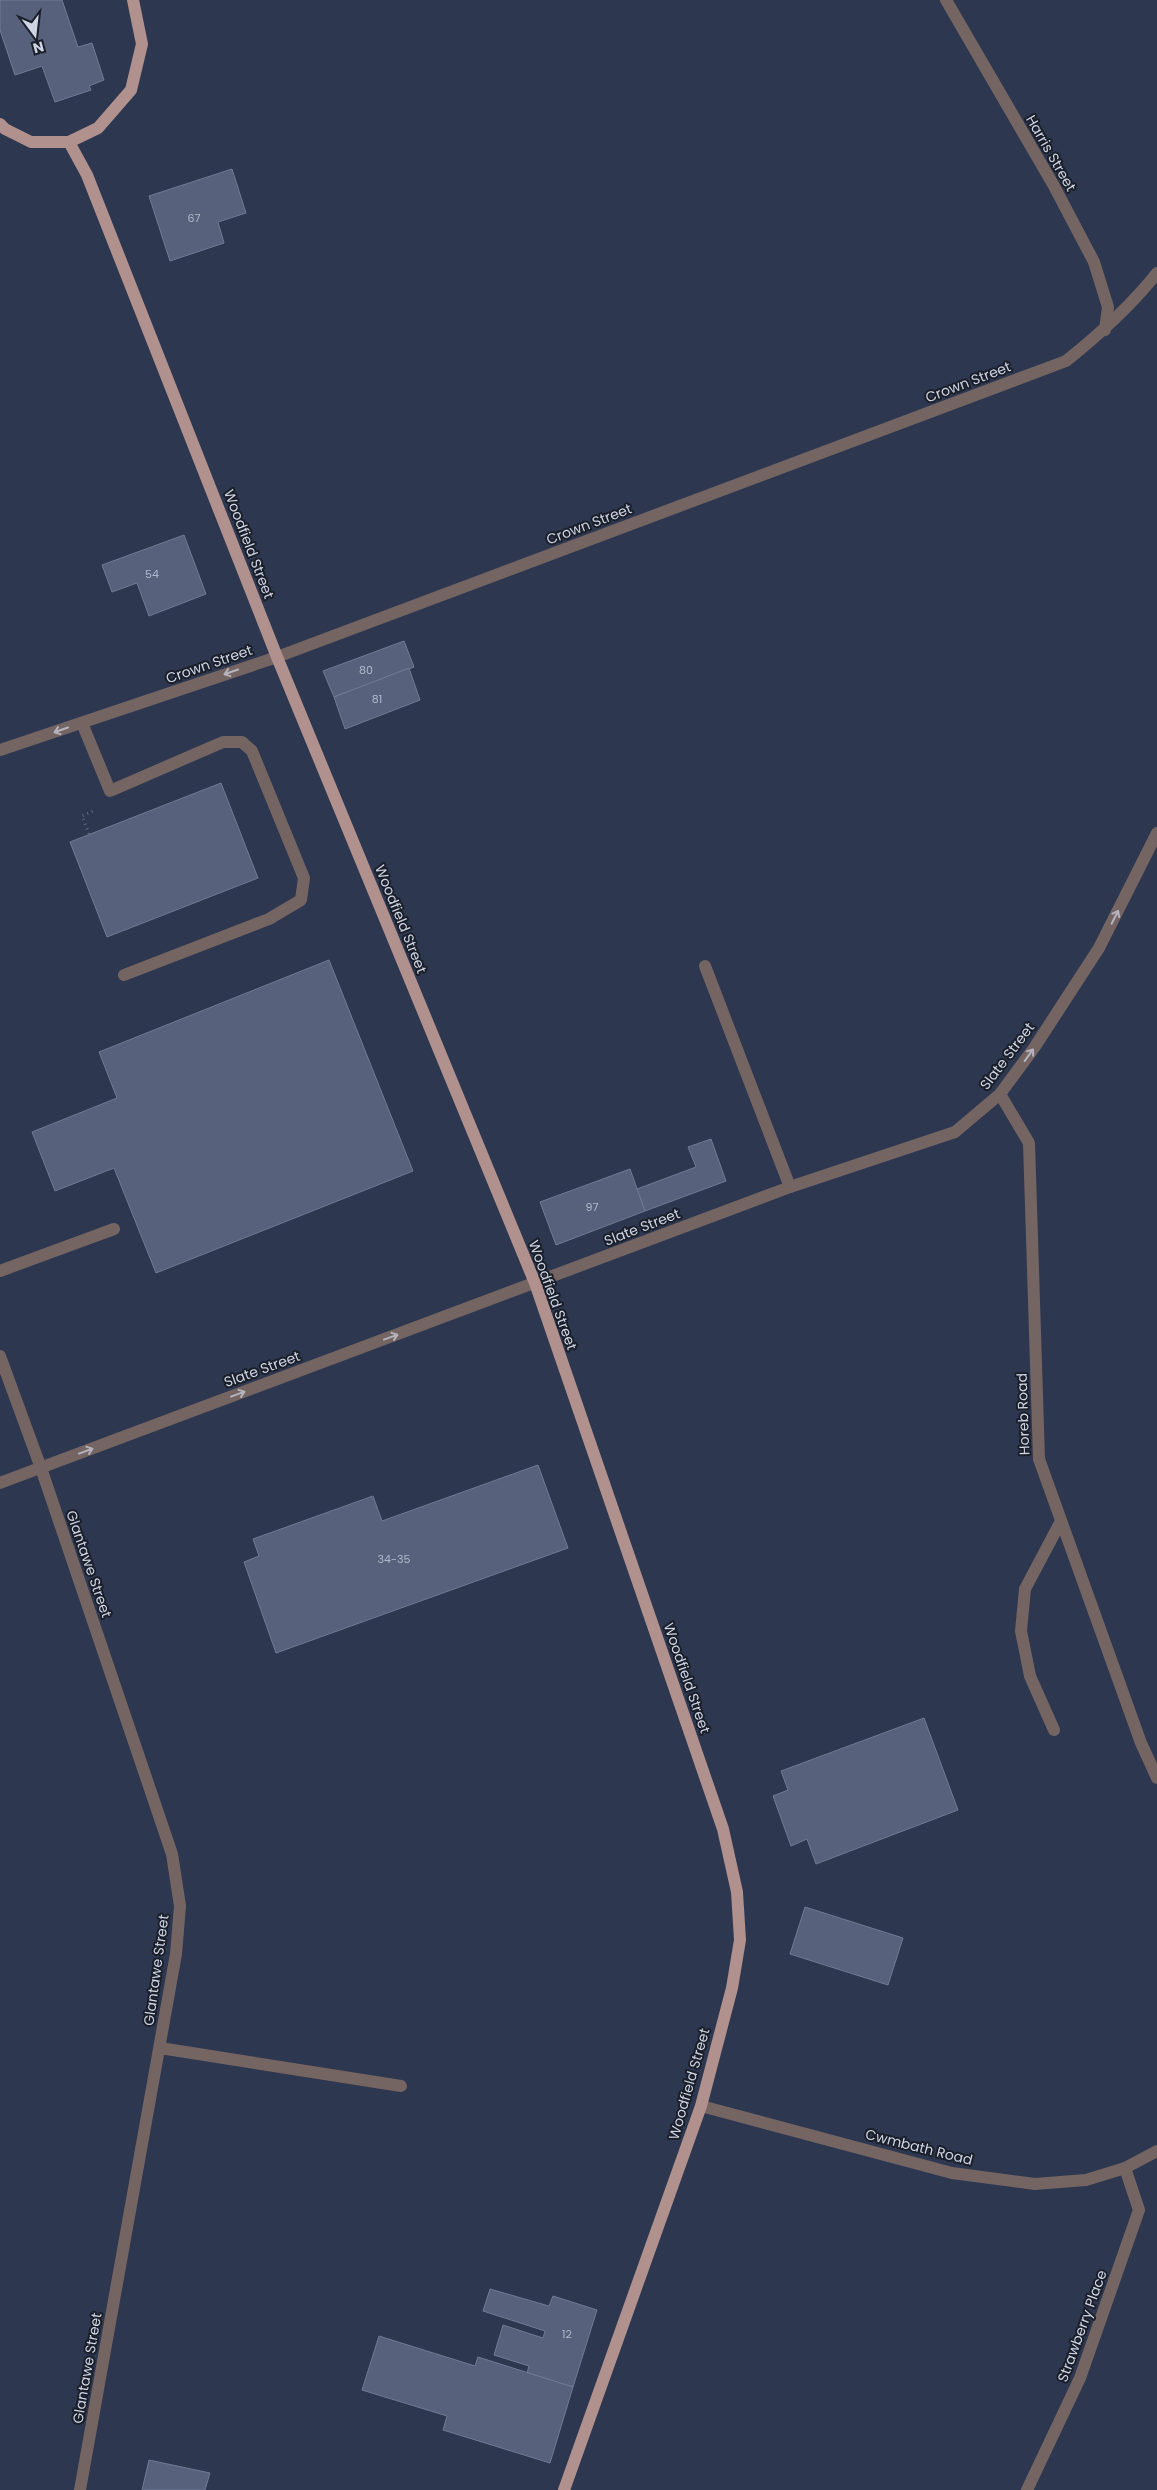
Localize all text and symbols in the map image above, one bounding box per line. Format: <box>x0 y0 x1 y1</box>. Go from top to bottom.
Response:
north arrow <box>10 10 60 60</box>
text: N <box>31 37 46 59</box>
street label: Harris Street <box>1021 111 1081 195</box>
house number: 67 <box>188 210 201 226</box>
street label: Crown Street <box>922 357 1014 407</box>
street label: Woodfield Street <box>219 487 279 601</box>
street label: Crown Street <box>543 499 635 549</box>
house number: 54 <box>145 566 159 582</box>
street label: Crown Street <box>163 640 255 688</box>
house number: 80 <box>359 662 373 678</box>
one-way arrow <box>223 668 239 678</box>
house number: 81 <box>372 691 382 707</box>
one-way arrow <box>53 726 69 735</box>
street label: Woodfield Street <box>370 862 432 976</box>
one-way arrow <box>1111 910 1120 925</box>
street label: Slate Street <box>975 1018 1039 1094</box>
one-way arrow <box>1024 1048 1034 1062</box>
house number: 97 <box>586 1199 598 1215</box>
street label: Slate Street <box>601 1203 683 1251</box>
street label: Woodfield Street <box>524 1237 582 1353</box>
one-way arrow <box>382 1332 398 1341</box>
street label: Slate Street <box>221 1346 303 1392</box>
street label: Horeb Road <box>1012 1373 1034 1455</box>
one-way arrow <box>230 1389 246 1398</box>
one-way arrow <box>78 1446 93 1455</box>
street label: Glantawe Street <box>61 1508 117 1620</box>
house number: 34-35 <box>378 1551 411 1567</box>
street label: Woodfield Street <box>659 1620 715 1736</box>
street label: Glantawe Street <box>138 1913 174 2027</box>
street label: Woodfield Street <box>663 2026 715 2142</box>
street label: Cwmbath Road <box>863 2124 975 2170</box>
street label: Strawberry Place <box>1052 2267 1112 2385</box>
street label: Glantawe Street <box>67 2311 107 2425</box>
house number: 12 <box>562 2326 572 2342</box>

